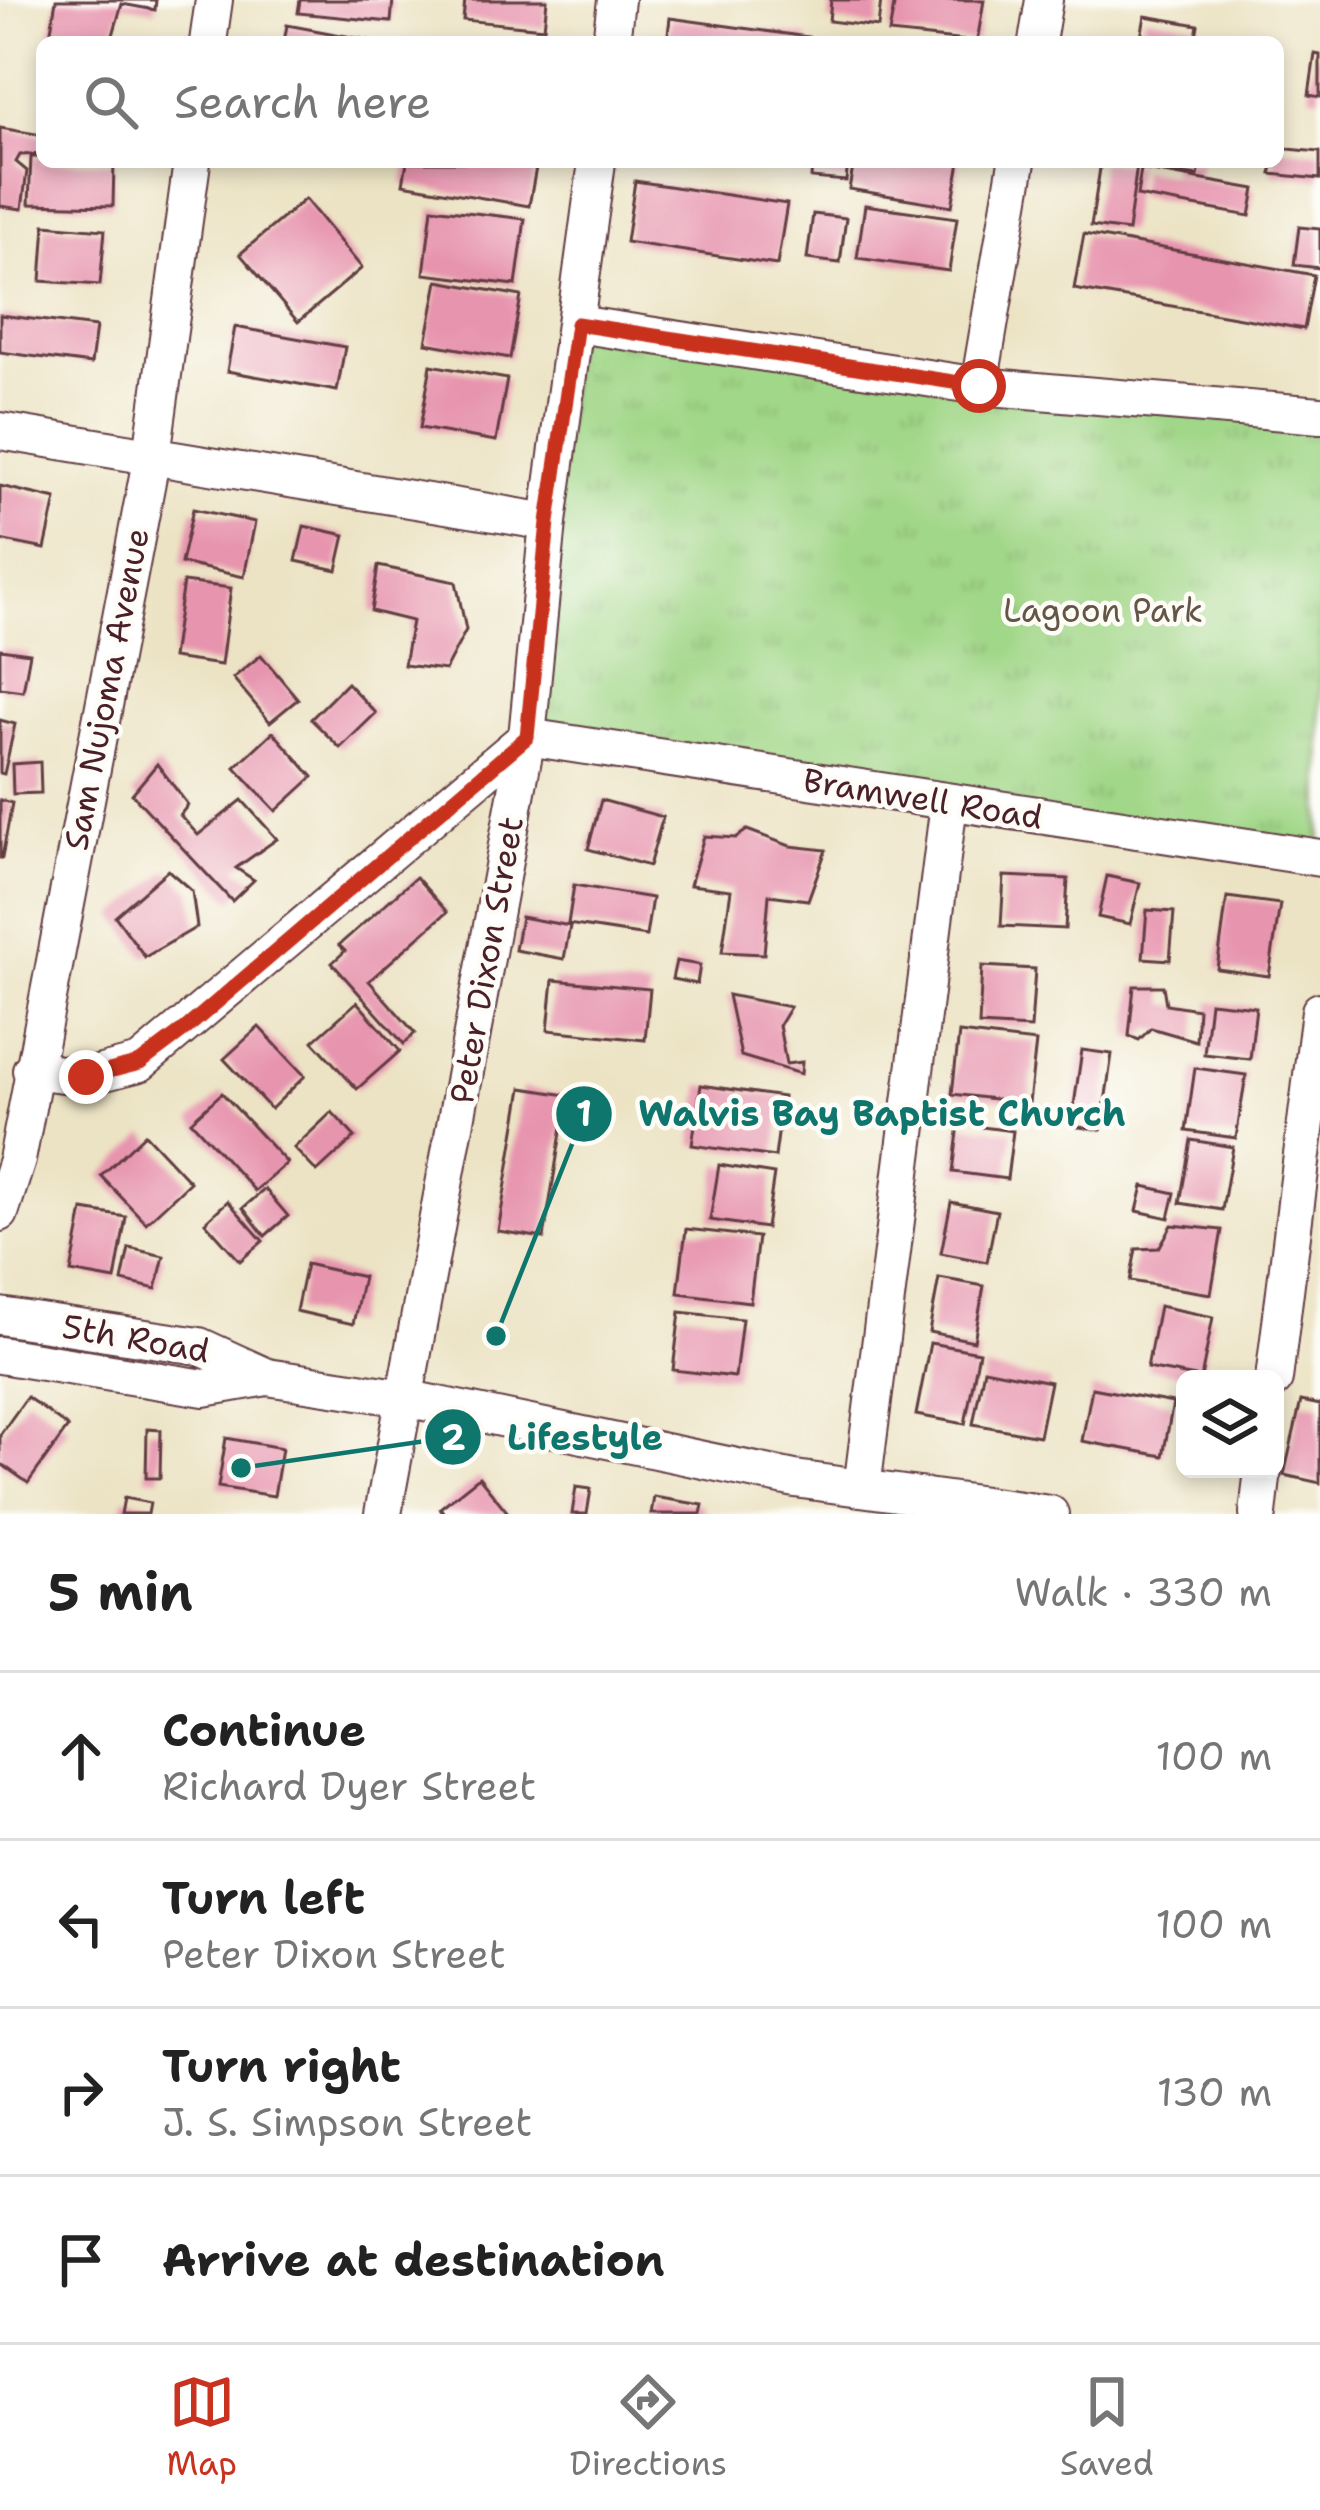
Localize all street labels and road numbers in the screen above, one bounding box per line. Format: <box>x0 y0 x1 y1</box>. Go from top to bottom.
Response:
street label: Sam Nujoma Avenue <box>53 524 160 854</box>
street label: Bramwell Road <box>800 757 1046 840</box>
street label: Peter Dixon Street <box>439 813 534 1107</box>
street label: 5th Road <box>59 1303 213 1374</box>

